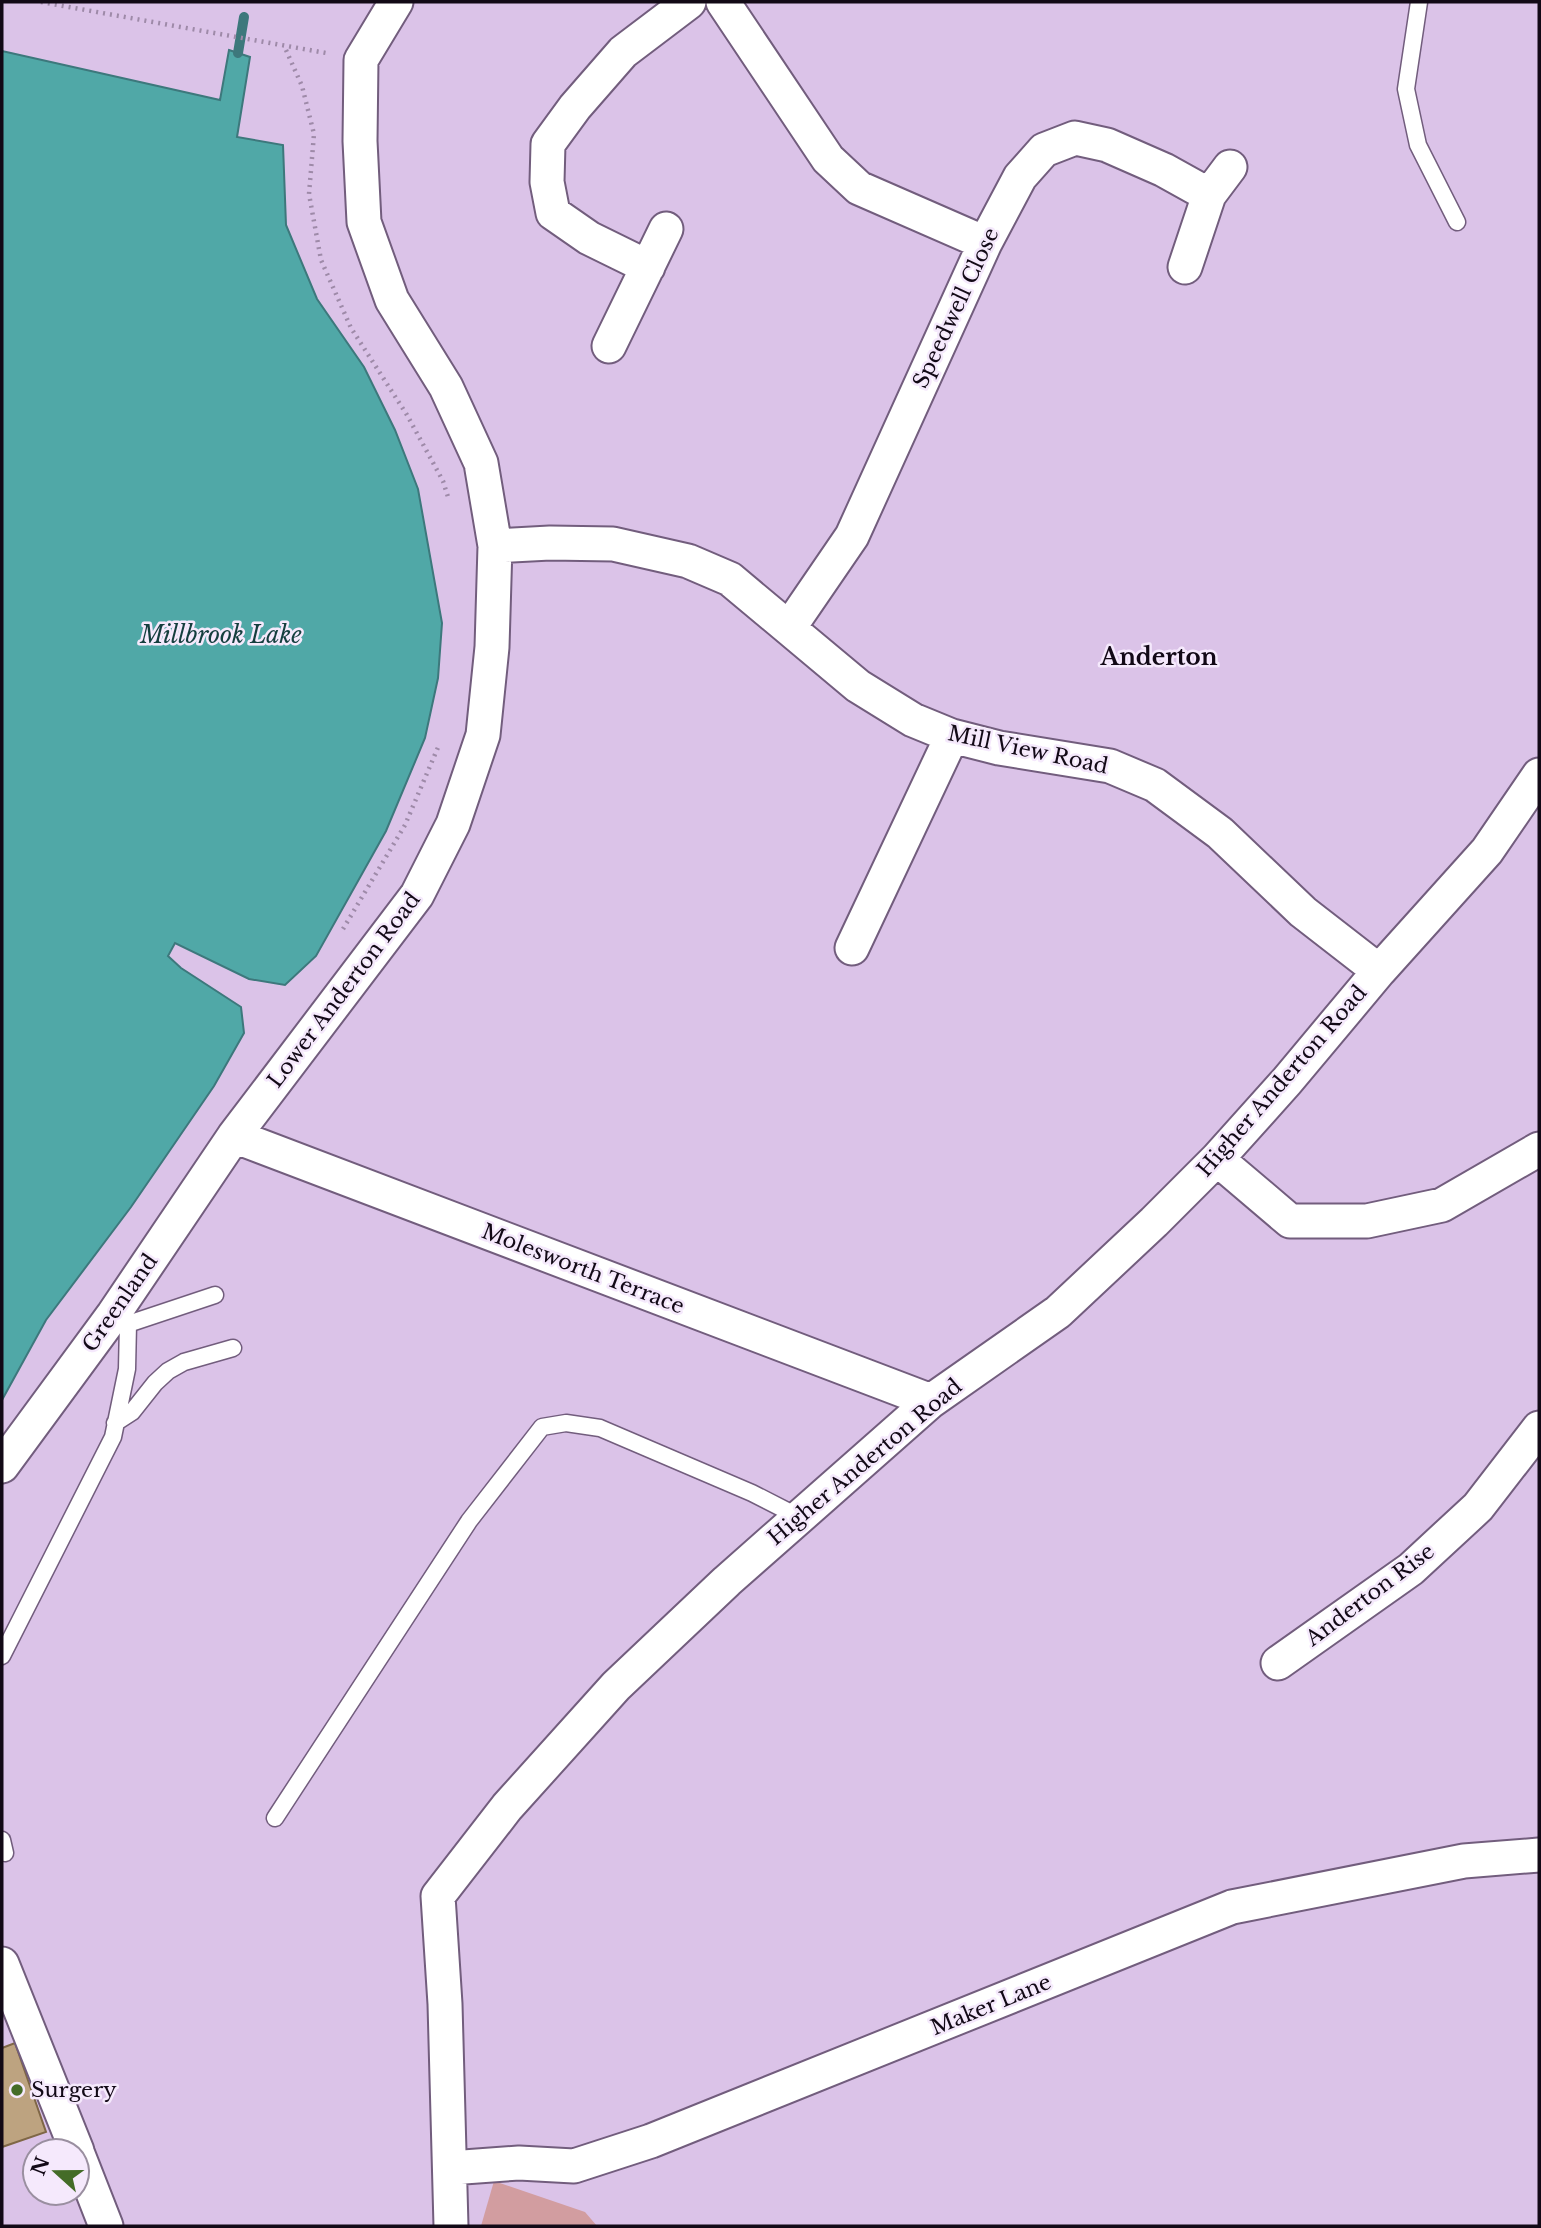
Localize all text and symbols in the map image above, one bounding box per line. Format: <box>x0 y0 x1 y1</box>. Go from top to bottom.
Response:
street label: Speedwell Close <box>907 224 1005 392</box>
water label: Millbrook Lake <box>139 621 302 649</box>
district label: Anderton <box>1100 643 1218 671</box>
street label: Mill View Road <box>945 720 1111 780</box>
street label: Lower Anderton Road <box>262 887 426 1093</box>
street label: Higher Anderton Road <box>1192 980 1372 1182</box>
street label: Molesworth Terrace <box>478 1218 688 1320</box>
street label: Greenland <box>77 1249 163 1357</box>
street label: Higher Anderton Road <box>763 1373 967 1551</box>
street label: Anderton Rise <box>1300 1538 1439 1652</box>
street label: Maker Lane <box>927 1969 1055 2041</box>
place label: Surgery <box>31 2077 117 2103</box>
marker: Surgery <box>9 2082 25 2098</box>
north arrow <box>21 2137 91 2207</box>
text: N <box>27 2154 55 2179</box>

